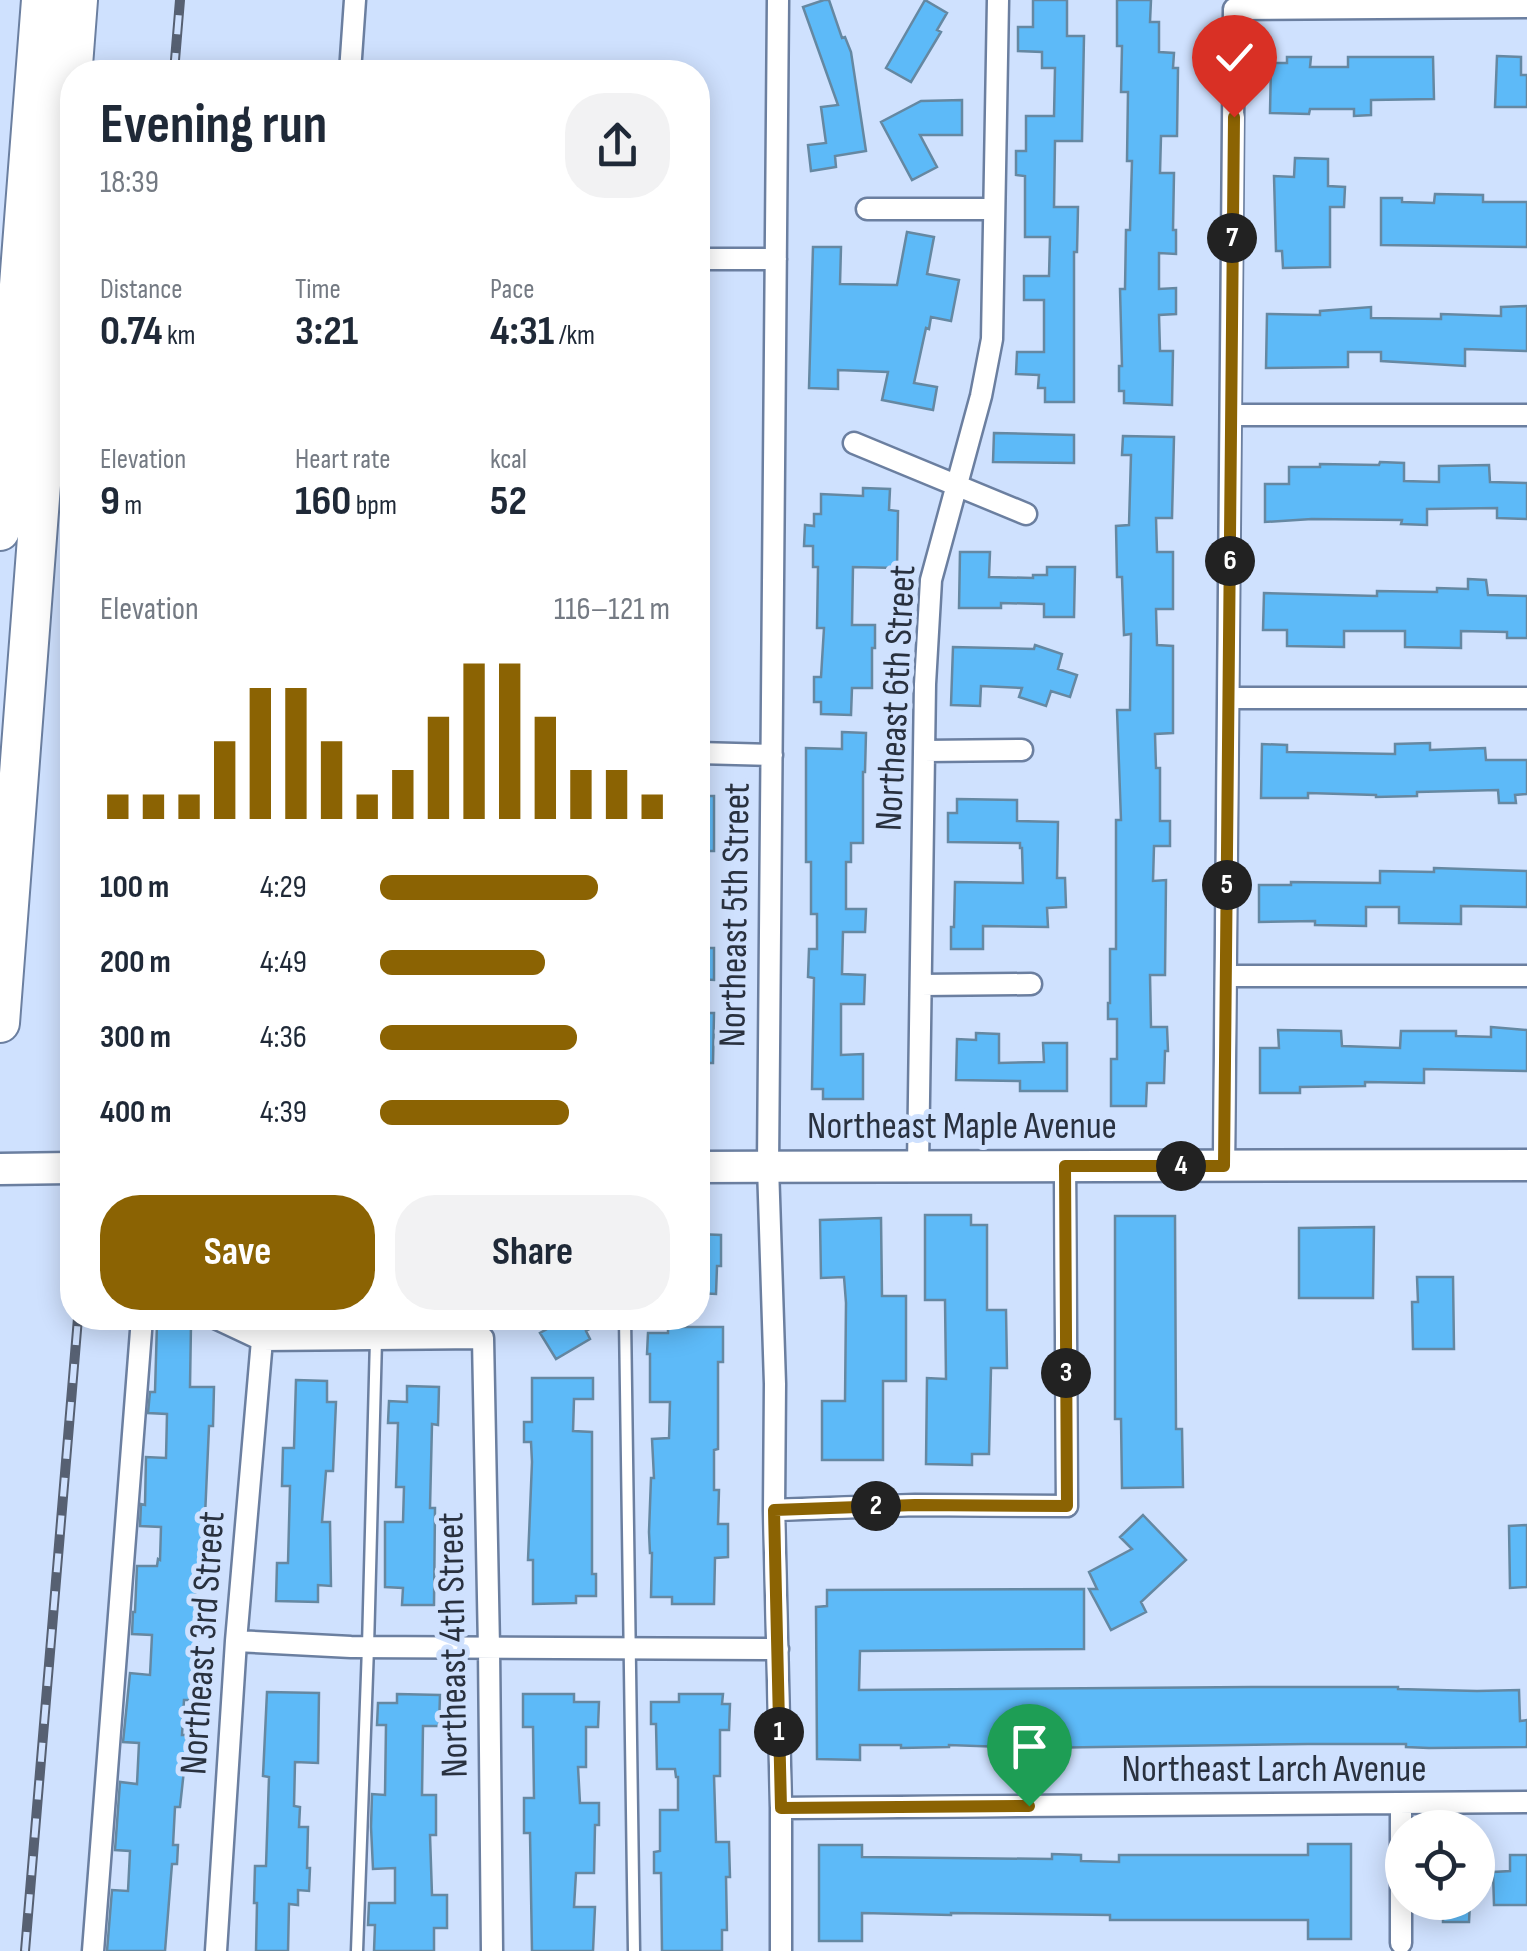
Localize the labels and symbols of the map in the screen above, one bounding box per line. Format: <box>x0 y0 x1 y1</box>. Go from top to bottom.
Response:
pin <box>1192 15 1277 118</box>
pin: 7 <box>1207 213 1257 263</box>
pin: 6 <box>1205 536 1255 586</box>
street label: Northeast 6th Street <box>867 564 925 832</box>
street label: Northeast 5th Street <box>710 782 760 1048</box>
pin: 5 <box>1202 860 1252 910</box>
street label: Northeast Maple Avenue <box>807 1104 1117 1149</box>
pin: 4 <box>1156 1141 1206 1191</box>
pin: 3 <box>1041 1348 1091 1398</box>
pin: 2 <box>851 1481 901 1531</box>
street label: Northeast 3rd Street <box>171 1510 235 1776</box>
street label: Northeast 4th Street <box>428 1512 478 1778</box>
pin <box>987 1704 1072 1807</box>
pin: 1 <box>754 1707 804 1757</box>
street label: Northeast Larch Avenue <box>1122 1747 1426 1792</box>

